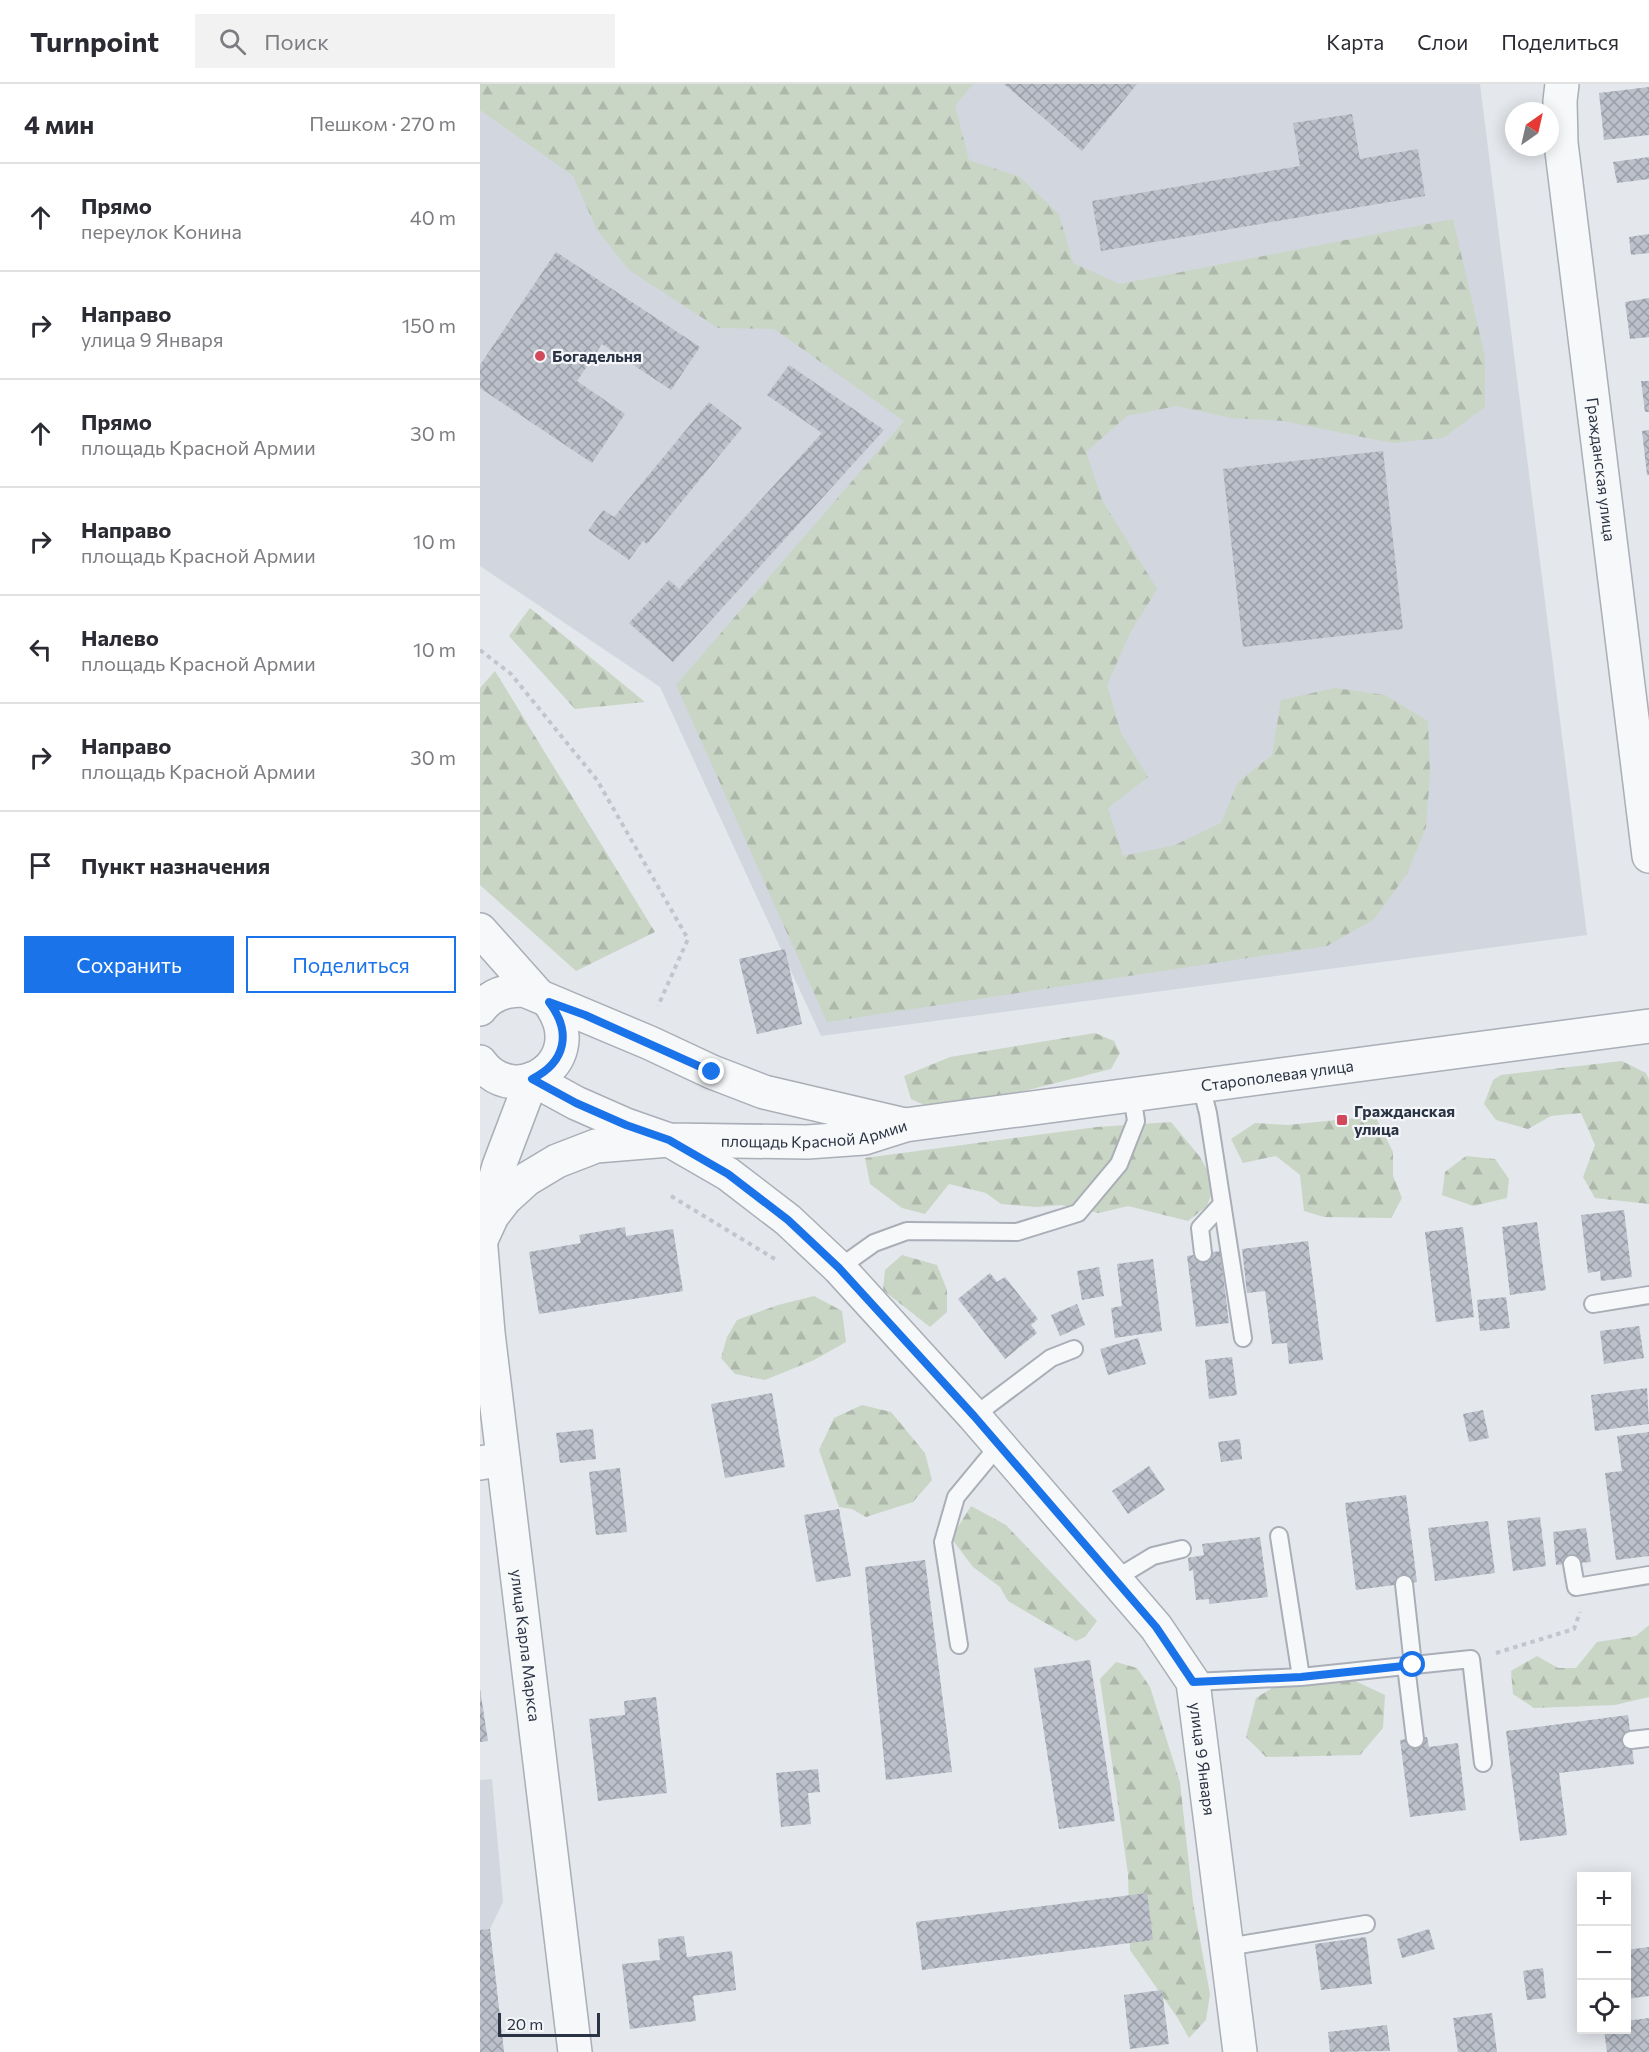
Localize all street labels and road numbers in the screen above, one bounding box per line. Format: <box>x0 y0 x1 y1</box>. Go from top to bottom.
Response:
street label: Гражданская улица <box>1583 396 1620 542</box>
street label: Старополевая улица <box>1200 1055 1355 1095</box>
street label: площадь Красной Армии <box>721 1115 909 1151</box>
street label: улица Карла Маркса <box>508 1568 545 1722</box>
street label: улица 9 Января <box>1187 1701 1220 1817</box>

